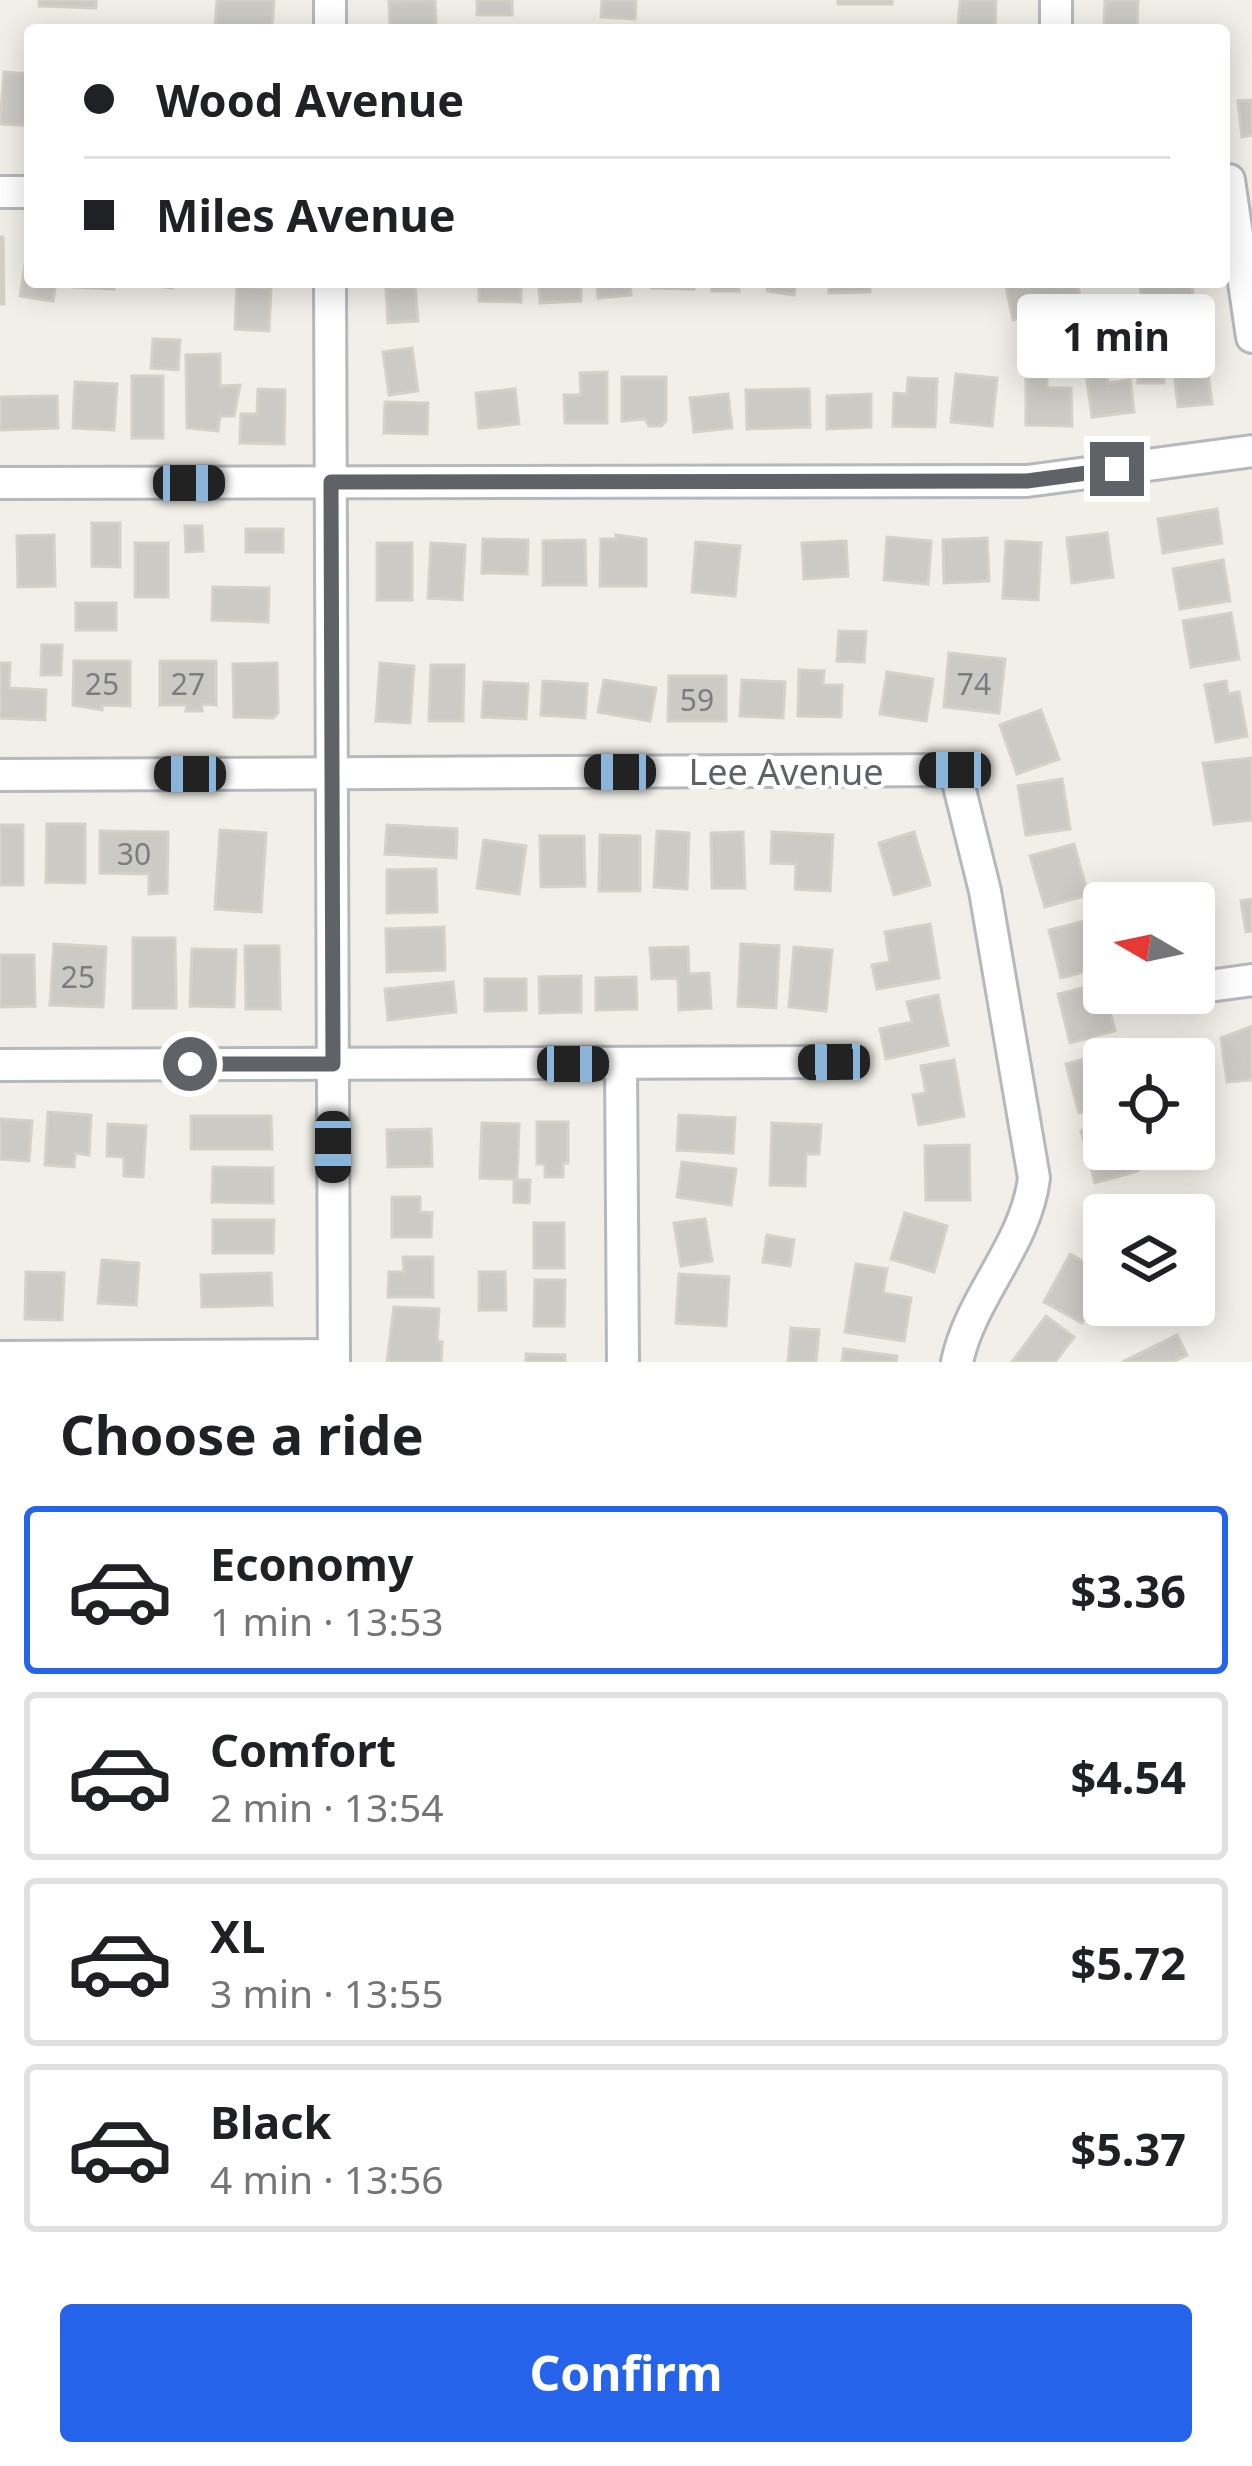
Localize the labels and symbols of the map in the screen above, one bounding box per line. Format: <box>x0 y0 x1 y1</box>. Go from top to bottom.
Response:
callout: 1 min <box>1018 295 1216 379</box>
route end <box>1090 442 1144 496</box>
car <box>153 465 225 501</box>
house number: 25 <box>85 663 119 704</box>
house number: 27 <box>171 663 205 704</box>
house number: 74 <box>957 663 991 704</box>
house number: 59 <box>680 679 714 720</box>
street label: Lee Avenue <box>688 747 884 796</box>
car <box>919 752 991 788</box>
car <box>584 754 656 790</box>
car <box>154 756 226 792</box>
house number: 30 <box>117 833 151 874</box>
north arrow <box>1083 882 1215 1014</box>
house number: 25 <box>61 956 95 997</box>
route start <box>163 1037 217 1091</box>
car <box>798 1043 870 1081</box>
car <box>537 1046 609 1082</box>
car <box>315 1111 351 1183</box>

